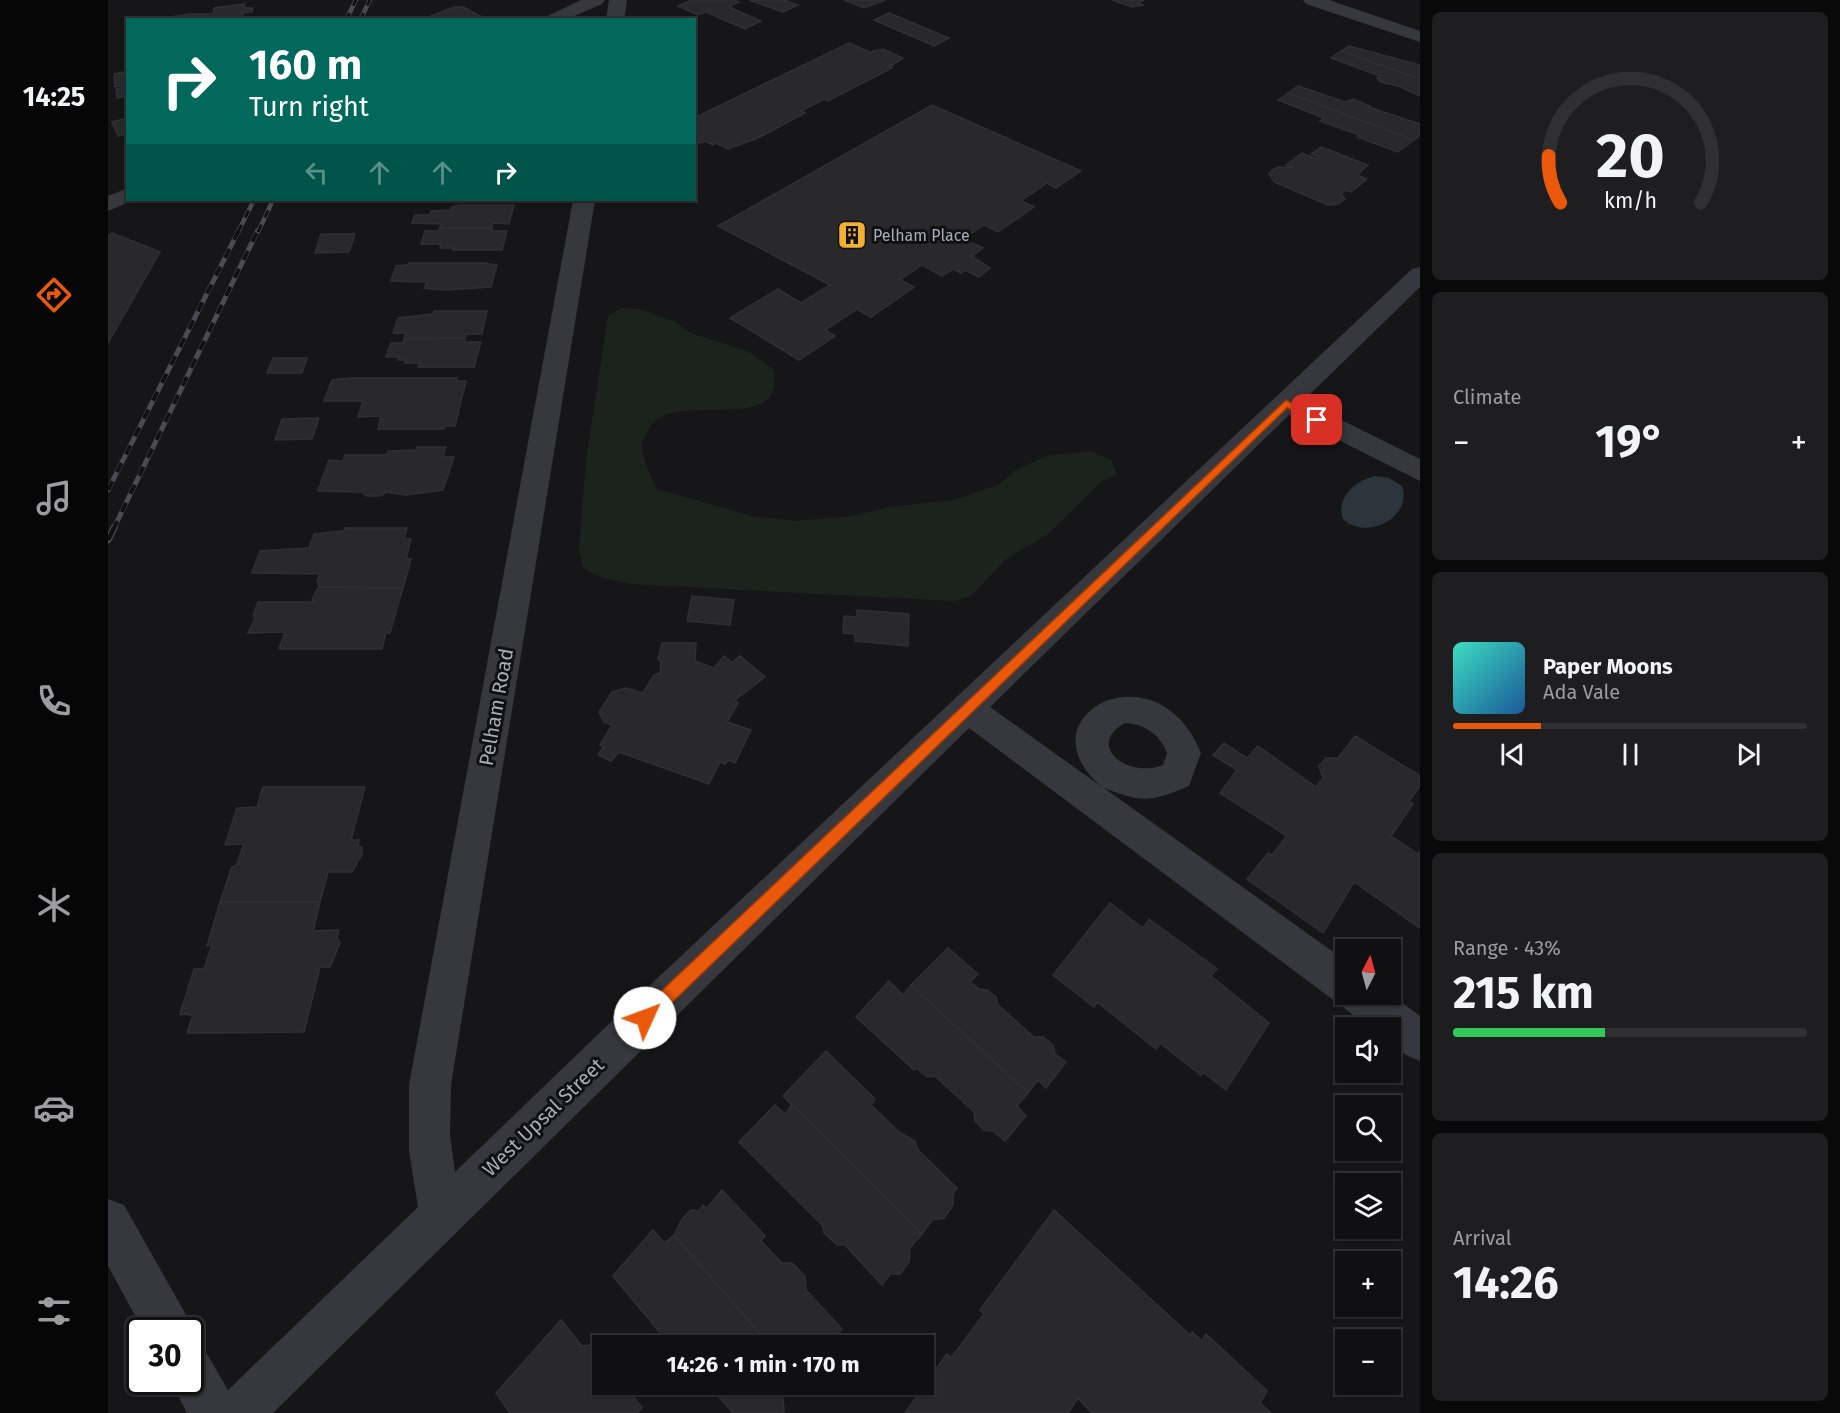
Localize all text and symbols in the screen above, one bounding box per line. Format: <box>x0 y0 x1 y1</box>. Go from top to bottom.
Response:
text: 160 m <box>249 40 362 90</box>
icon: right <box>150 42 228 120</box>
text: 14:25 <box>23 81 85 113</box>
text: Turn right <box>249 91 369 123</box>
text: 20 <box>1596 119 1664 194</box>
icon: left <box>300 156 333 189</box>
icon: ahead <box>363 156 396 189</box>
icon: ahead <box>426 156 459 189</box>
icon: right <box>489 156 522 189</box>
text: km/h <box>1603 188 1657 214</box>
building icon: Pelham Place <box>836 219 868 251</box>
place label: Pelham Place <box>873 226 970 245</box>
icon: directions <box>33 274 75 316</box>
text: Climate <box>1453 385 1521 409</box>
pin <box>1291 394 1342 445</box>
icon: arrive <box>1300 403 1333 436</box>
text: 19° <box>1595 415 1665 469</box>
text: − <box>1453 423 1470 463</box>
text: + <box>1791 423 1807 463</box>
icon: music <box>33 477 75 519</box>
street label: Pelham Road <box>474 646 518 768</box>
text: Paper Moons <box>1543 653 1673 680</box>
icon: phone <box>33 680 75 722</box>
text: Ada Vale <box>1543 680 1620 704</box>
icon: previous <box>1496 738 1529 771</box>
icon: pause <box>1614 738 1647 771</box>
icon: next <box>1732 738 1765 771</box>
icon: climate <box>33 884 75 926</box>
text: Range · 43% <box>1453 936 1561 960</box>
north arrow <box>1335 939 1401 1005</box>
map controls <box>1335 939 1401 1395</box>
text: 215 km <box>1453 966 1594 1020</box>
position arrow <box>613 986 677 1050</box>
button: sound <box>1335 1017 1401 1083</box>
street label: West Upsal Street <box>477 1052 609 1181</box>
icon: car <box>33 1087 75 1129</box>
button: search <box>1335 1095 1401 1161</box>
button: layers <box>1335 1173 1401 1239</box>
text: Arrival <box>1453 1226 1512 1250</box>
button: + <box>1335 1251 1401 1317</box>
text: 14:26 <box>1453 1256 1559 1310</box>
icon: filters <box>33 1290 75 1332</box>
speed limit sign: 30 <box>126 1317 204 1395</box>
button: − <box>1335 1329 1401 1395</box>
text: 14:26 · 1 min · 170 m <box>667 1351 859 1378</box>

